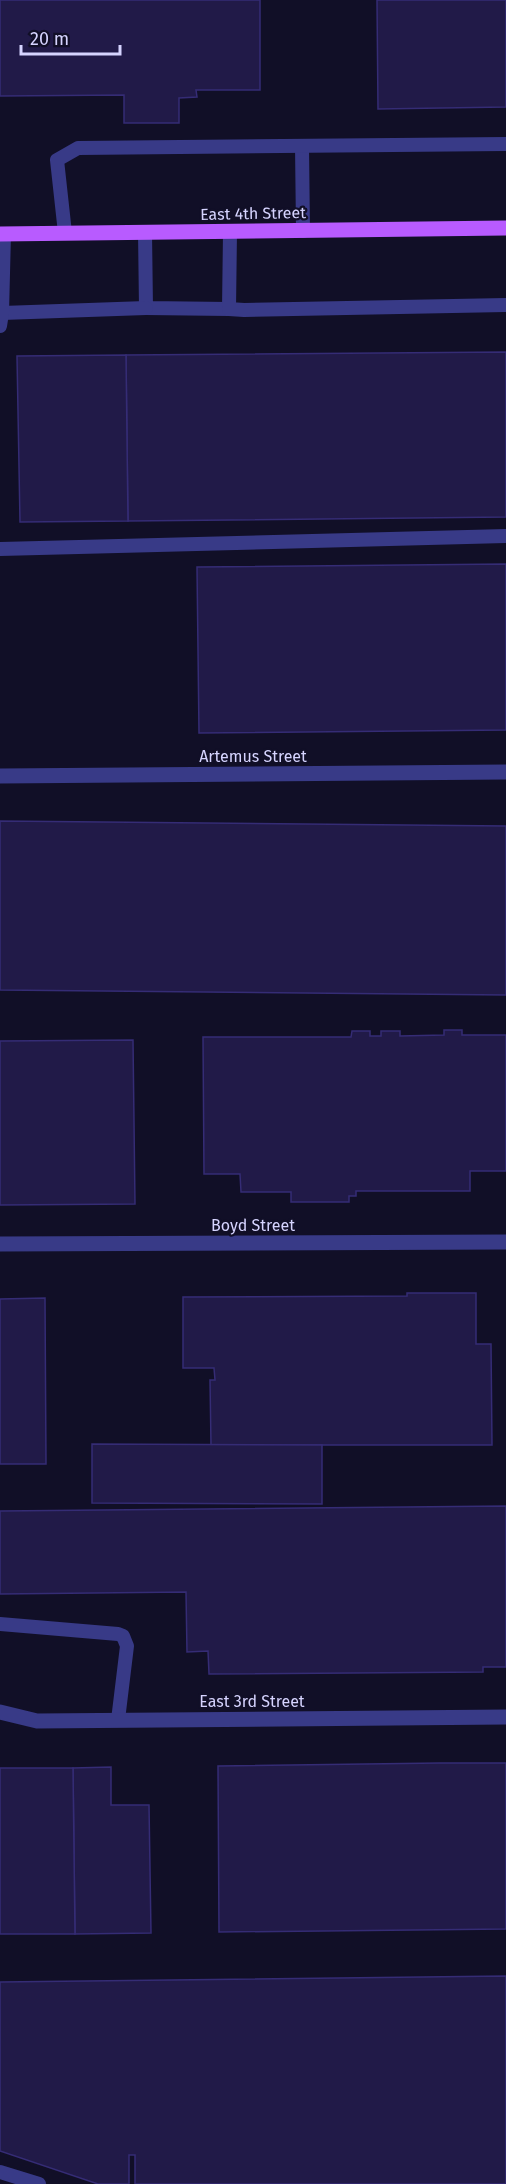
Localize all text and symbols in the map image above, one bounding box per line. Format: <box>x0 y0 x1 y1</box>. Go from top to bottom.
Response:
scale bar <box>21 18 120 56</box>
text: 20 m <box>30 28 69 50</box>
street label: East 4th Street <box>200 203 306 224</box>
street label: Artemus Street <box>199 747 307 766</box>
street label: Boyd Street <box>211 1216 295 1235</box>
street label: East 3rd Street <box>199 1692 305 1711</box>

